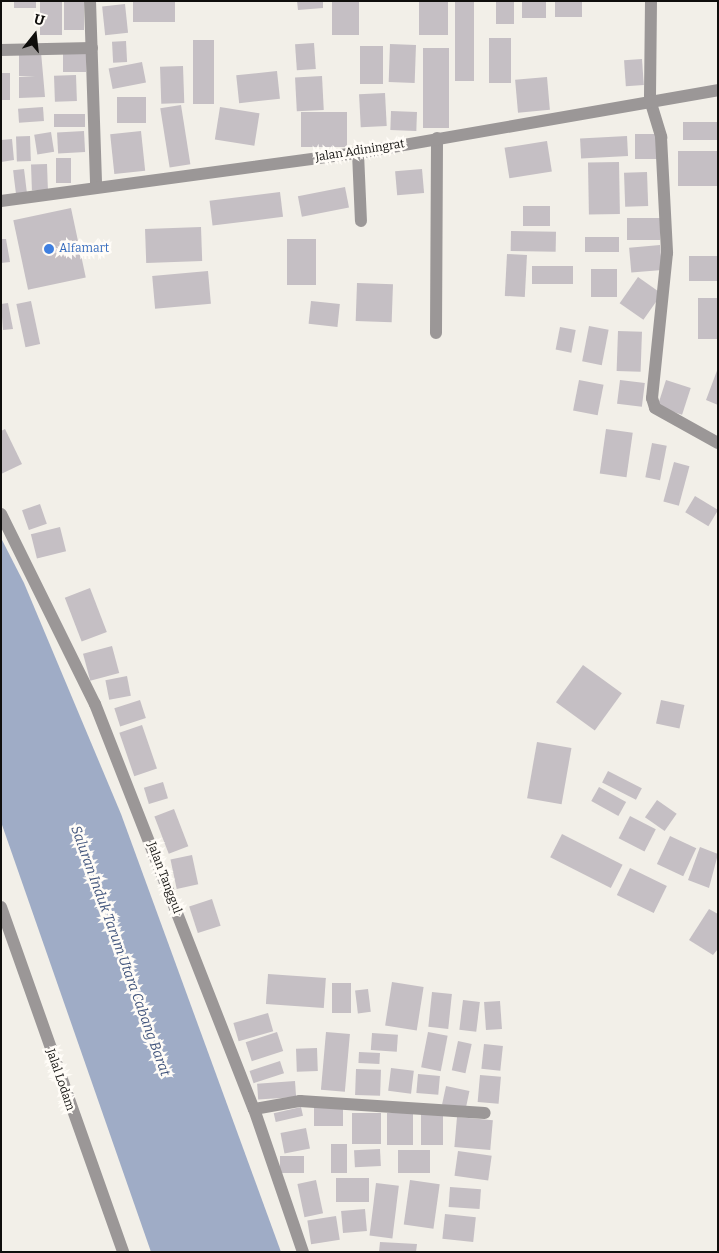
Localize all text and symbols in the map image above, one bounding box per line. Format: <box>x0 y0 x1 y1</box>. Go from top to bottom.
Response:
north arrow <box>10 10 60 60</box>
text: U <box>32 10 47 30</box>
street label: Jalan Adiningrat <box>314 137 406 165</box>
place label: Alfamart <box>59 242 109 256</box>
marker: Alfamart <box>43 243 55 255</box>
water label: Saluran Induk Tarum Utara Cabang Barat <box>67 823 173 1079</box>
street label: Jalan Tanggul <box>144 840 184 916</box>
street label: Jalal Lodam <box>43 1047 77 1113</box>

